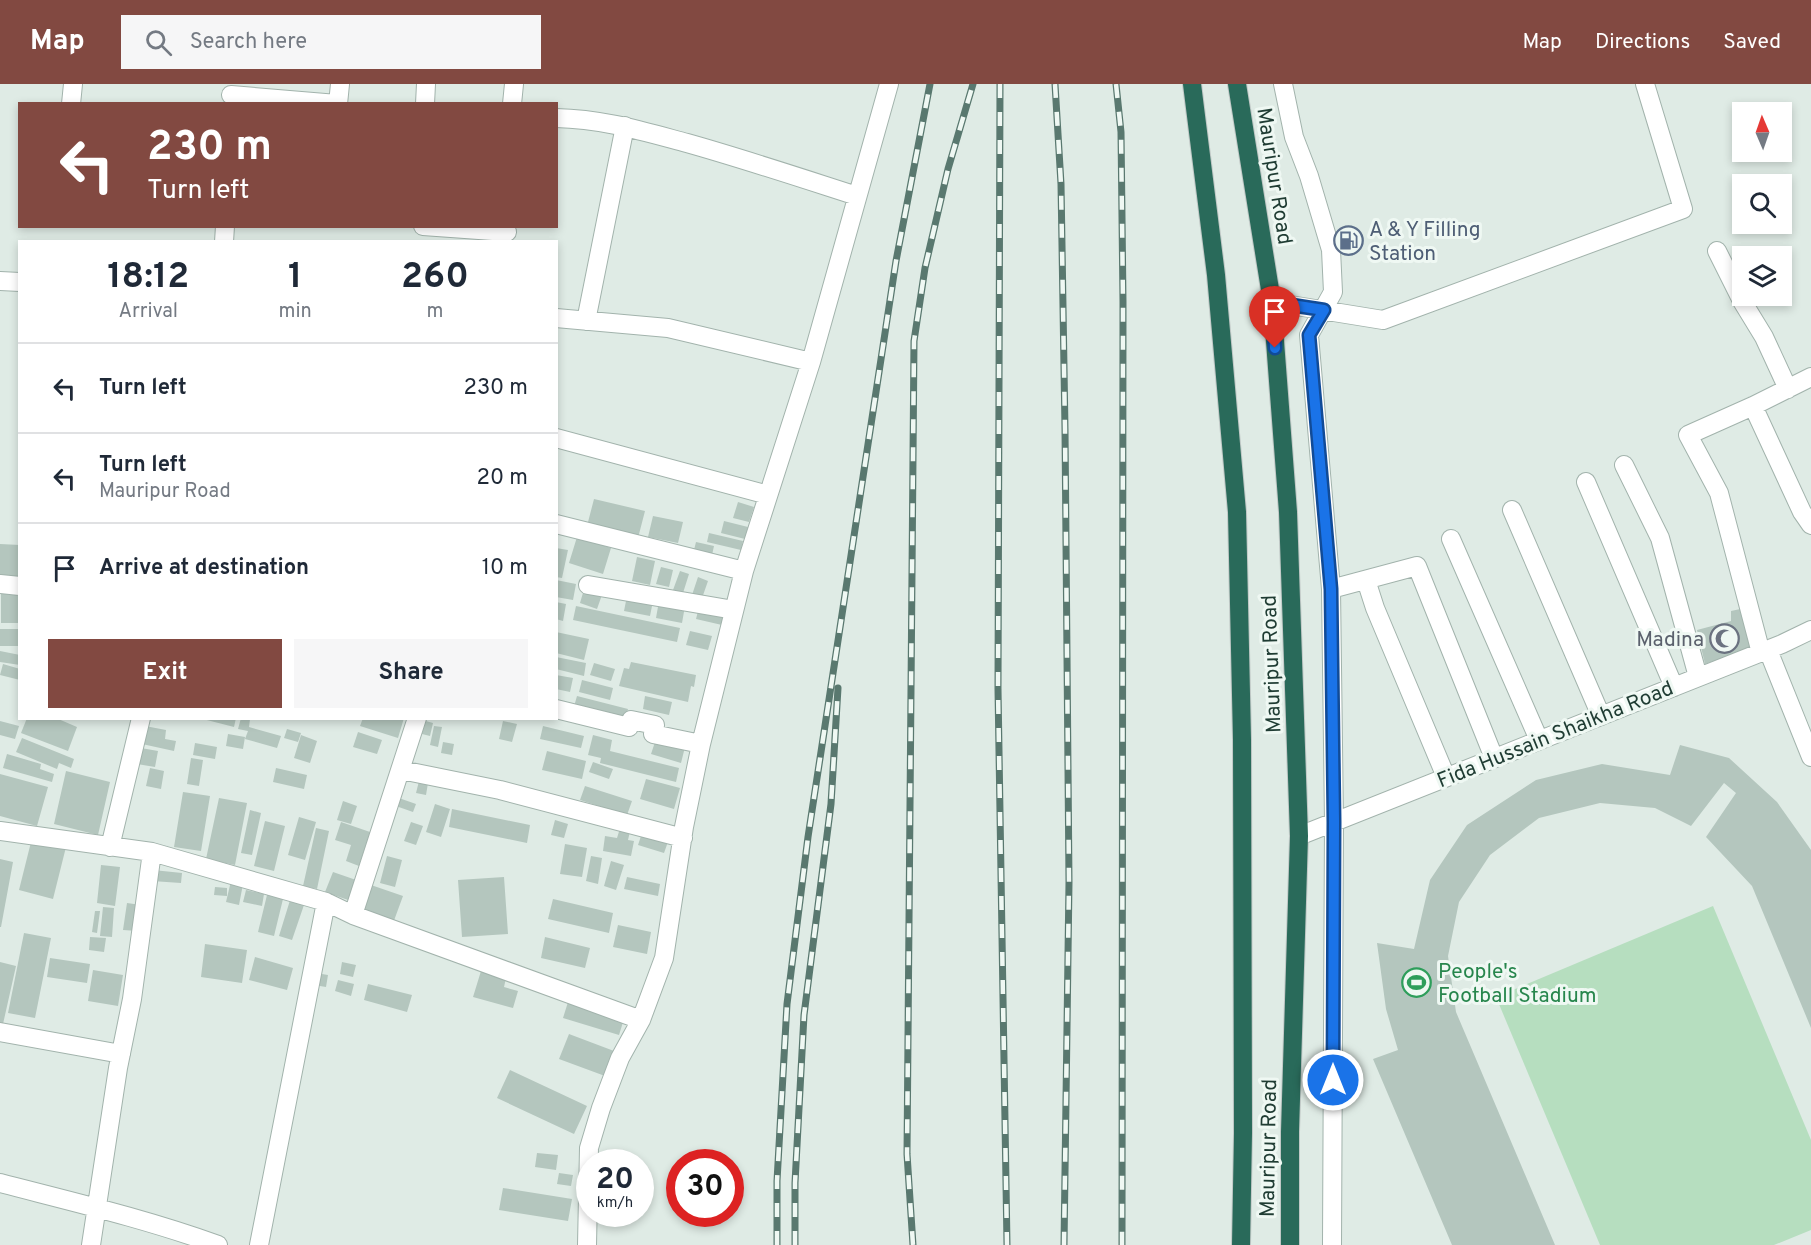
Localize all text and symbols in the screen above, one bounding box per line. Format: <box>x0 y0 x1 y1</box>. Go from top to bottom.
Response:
search box <box>121 15 541 69</box>
text: Map <box>30 24 85 60</box>
icon: search <box>142 26 175 59</box>
text: Search here <box>190 29 307 56</box>
text: Map <box>1522 29 1562 56</box>
text: Directions <box>1595 29 1690 56</box>
text: Saved <box>1723 29 1781 56</box>
north arrow <box>1732 102 1792 162</box>
map controls <box>1732 102 1792 306</box>
street label: Mauripur Road <box>1249 106 1298 247</box>
text: 230 m <box>147 122 272 175</box>
icon: left <box>48 126 126 204</box>
text: Turn left <box>147 174 249 208</box>
button: search <box>1732 174 1792 234</box>
place label: A & Y Filling Station <box>1369 217 1481 268</box>
fuel station icon: A & Y Filling Station <box>1332 225 1364 257</box>
button: layers <box>1732 246 1792 306</box>
text: 18:12 <box>107 255 189 301</box>
text: 1 <box>288 255 302 301</box>
text: 260 <box>401 255 469 301</box>
pin <box>1249 286 1300 348</box>
icon: arrive <box>1258 295 1291 328</box>
text: Arrival <box>118 299 178 325</box>
text: min <box>279 299 312 325</box>
text: m <box>426 299 443 325</box>
icon: left <box>48 372 81 405</box>
text: Turn left <box>99 375 187 402</box>
text: 230 m <box>464 375 528 402</box>
text: Turn left <box>99 452 187 479</box>
icon: left <box>48 462 81 495</box>
text: 20 m <box>477 465 528 492</box>
text: Mauripur Road <box>99 479 231 505</box>
icon: arrive <box>48 552 81 585</box>
text: Arrive at destination <box>99 555 309 582</box>
text: 10 m <box>482 555 528 582</box>
street label: Mauripur Road <box>1257 594 1288 733</box>
mosque icon: Madina <box>1709 623 1741 655</box>
place label: Madina <box>1636 627 1704 654</box>
button: Exit <box>48 639 282 708</box>
button: Share <box>294 639 528 708</box>
street label: Fida Hussain Shaikha Road <box>1433 676 1678 795</box>
place label: People's Football Stadium <box>1438 959 1597 1010</box>
sports icon: People's Football Stadium <box>1401 967 1433 999</box>
position arrow <box>1301 1048 1365 1112</box>
street label: Mauripur Road <box>1255 1079 1284 1217</box>
speed limit sign: 30 <box>666 1149 744 1227</box>
text: 20 <box>596 1162 634 1199</box>
text: km/h <box>597 1194 633 1213</box>

